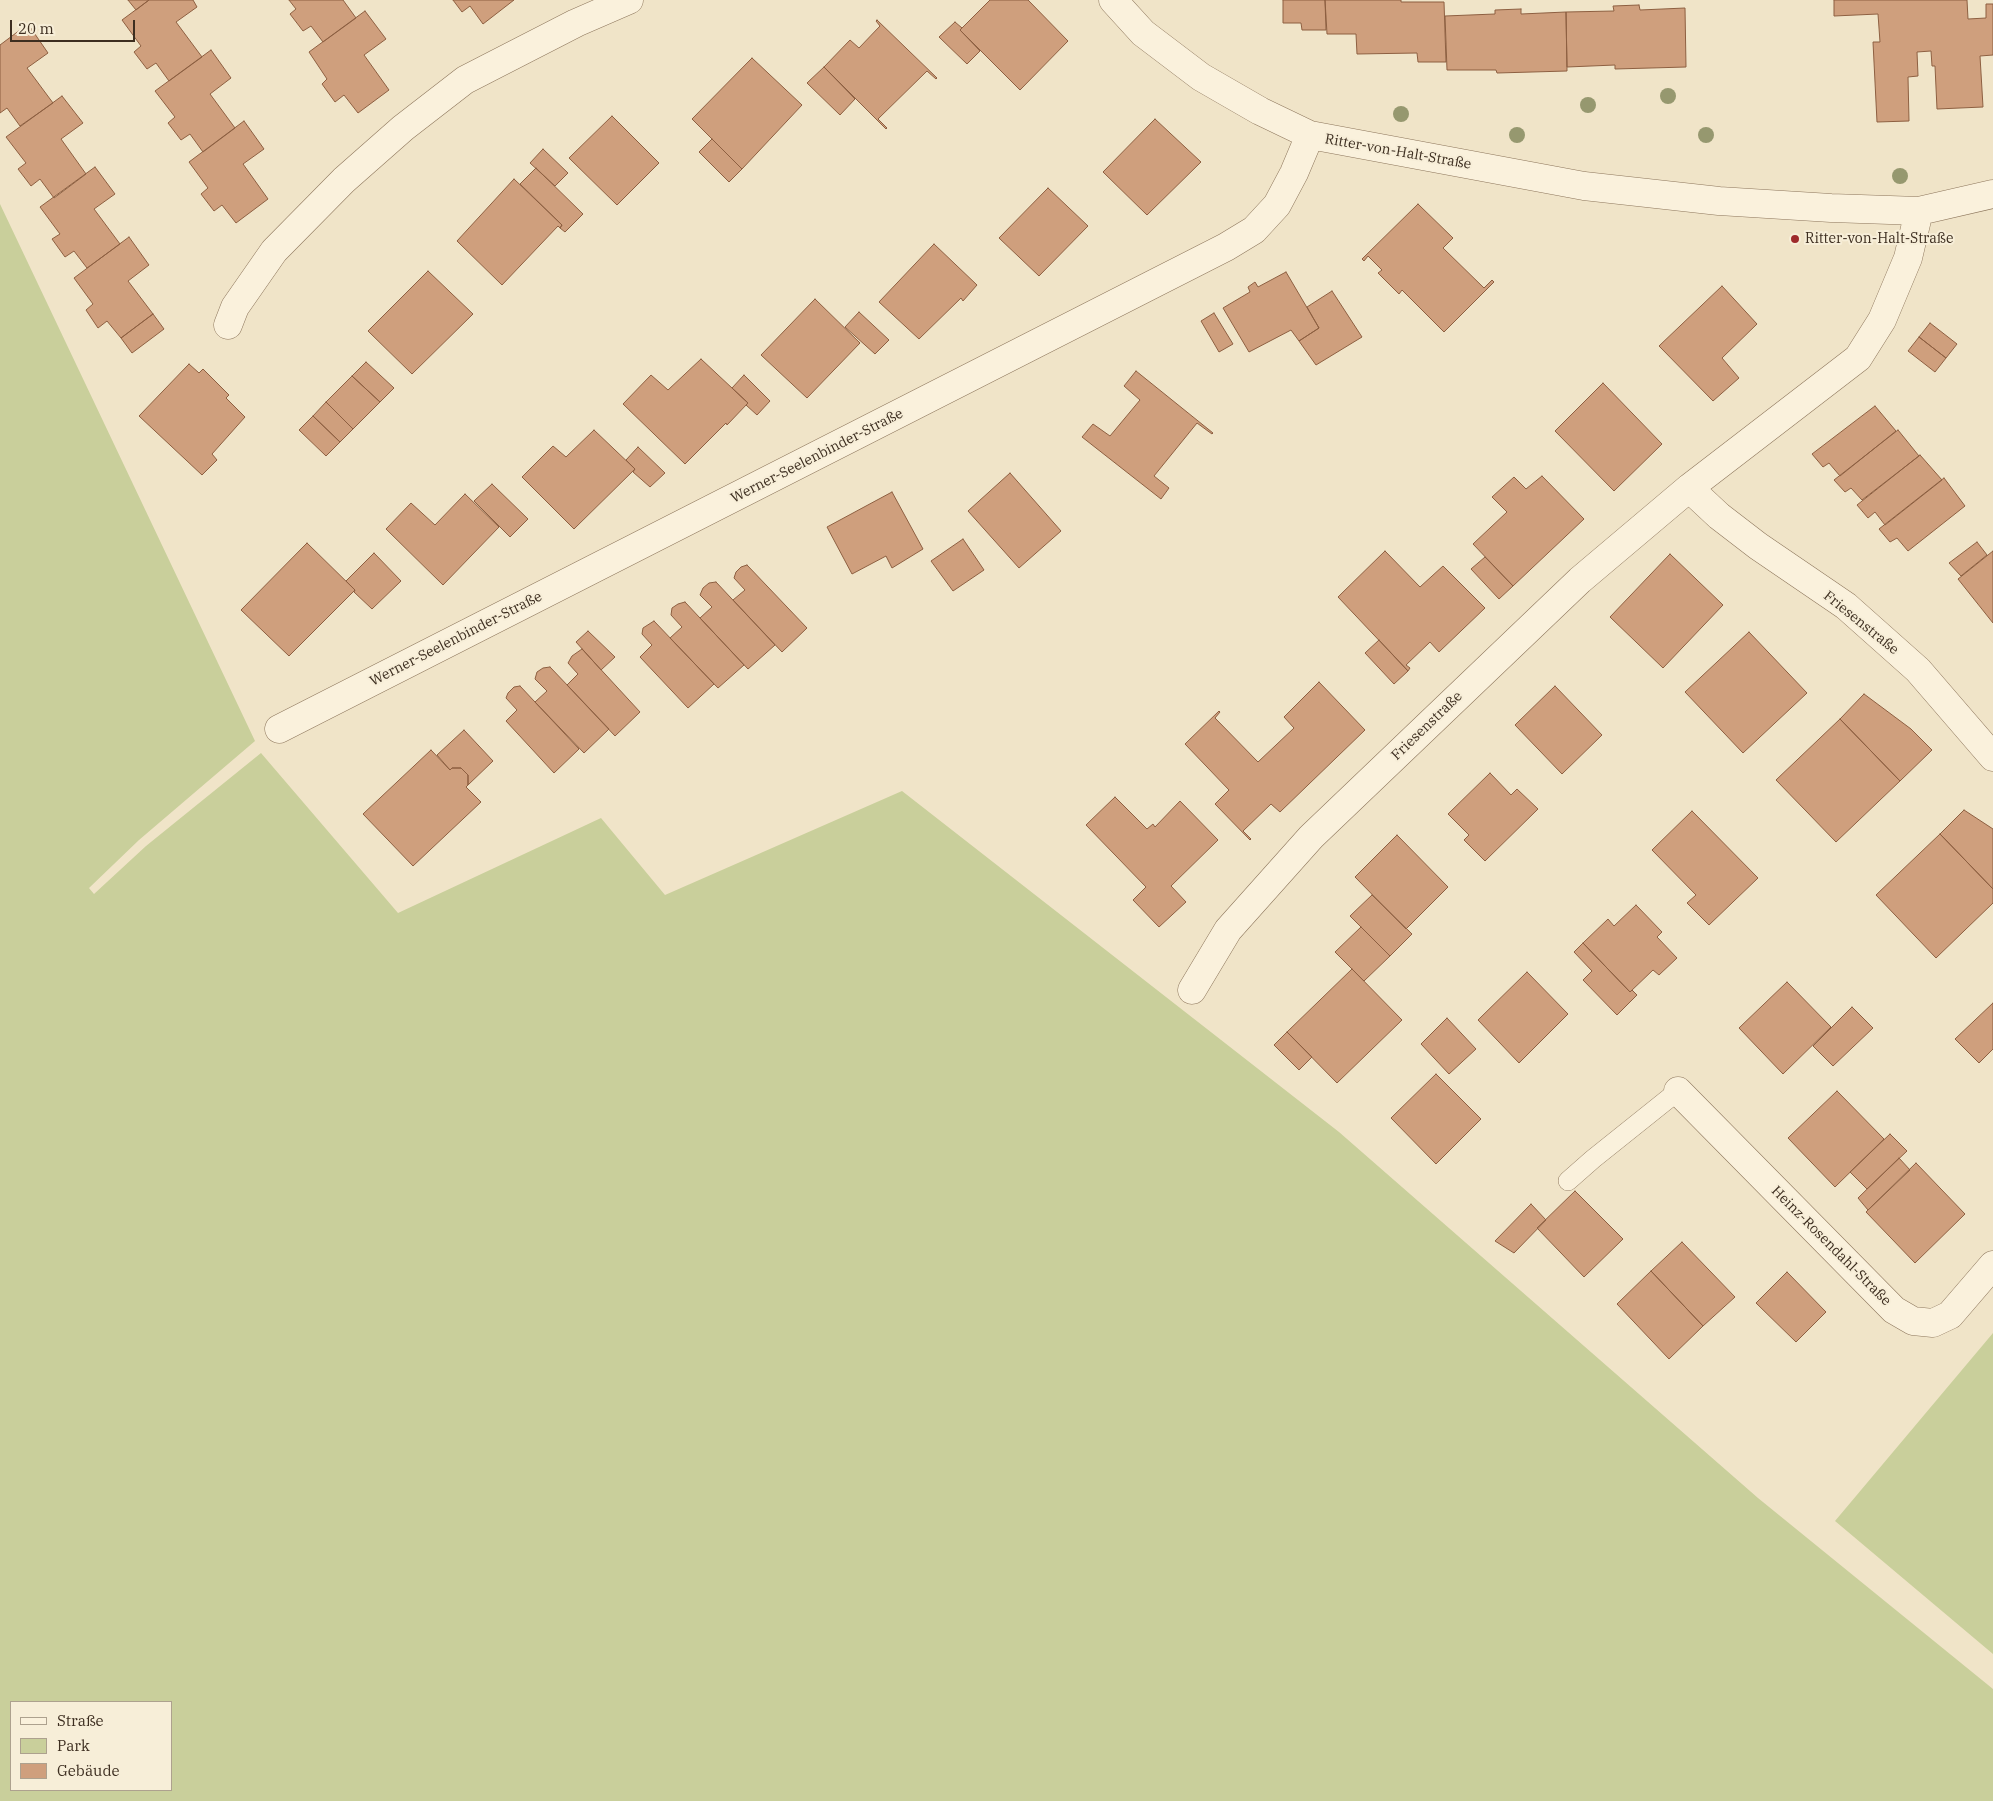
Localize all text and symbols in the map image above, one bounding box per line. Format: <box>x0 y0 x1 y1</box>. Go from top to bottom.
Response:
scale bar <box>12 10 138 42</box>
text: 20 m <box>18 19 54 38</box>
street label: Ritter-von-Halt-Straße <box>1323 131 1473 173</box>
place label: Ritter-von-Halt-Straße <box>1805 231 1953 247</box>
marker: Ritter-von-Halt-Straße <box>1789 233 1801 245</box>
street label: Werner-Seelenbinder-Straße <box>728 405 906 507</box>
street label: Werner-Seelenbinder-Straße <box>367 588 545 690</box>
street label: Friesenstraße <box>1820 588 1902 658</box>
street label: Friesenstraße <box>1388 688 1466 764</box>
street label: Heinz-Rosendahl-Straße <box>1768 1183 1894 1309</box>
legend <box>10 1701 172 1791</box>
text: Straße <box>57 1711 104 1730</box>
text: Park <box>57 1736 90 1755</box>
text: Gebäude <box>57 1761 120 1780</box>

